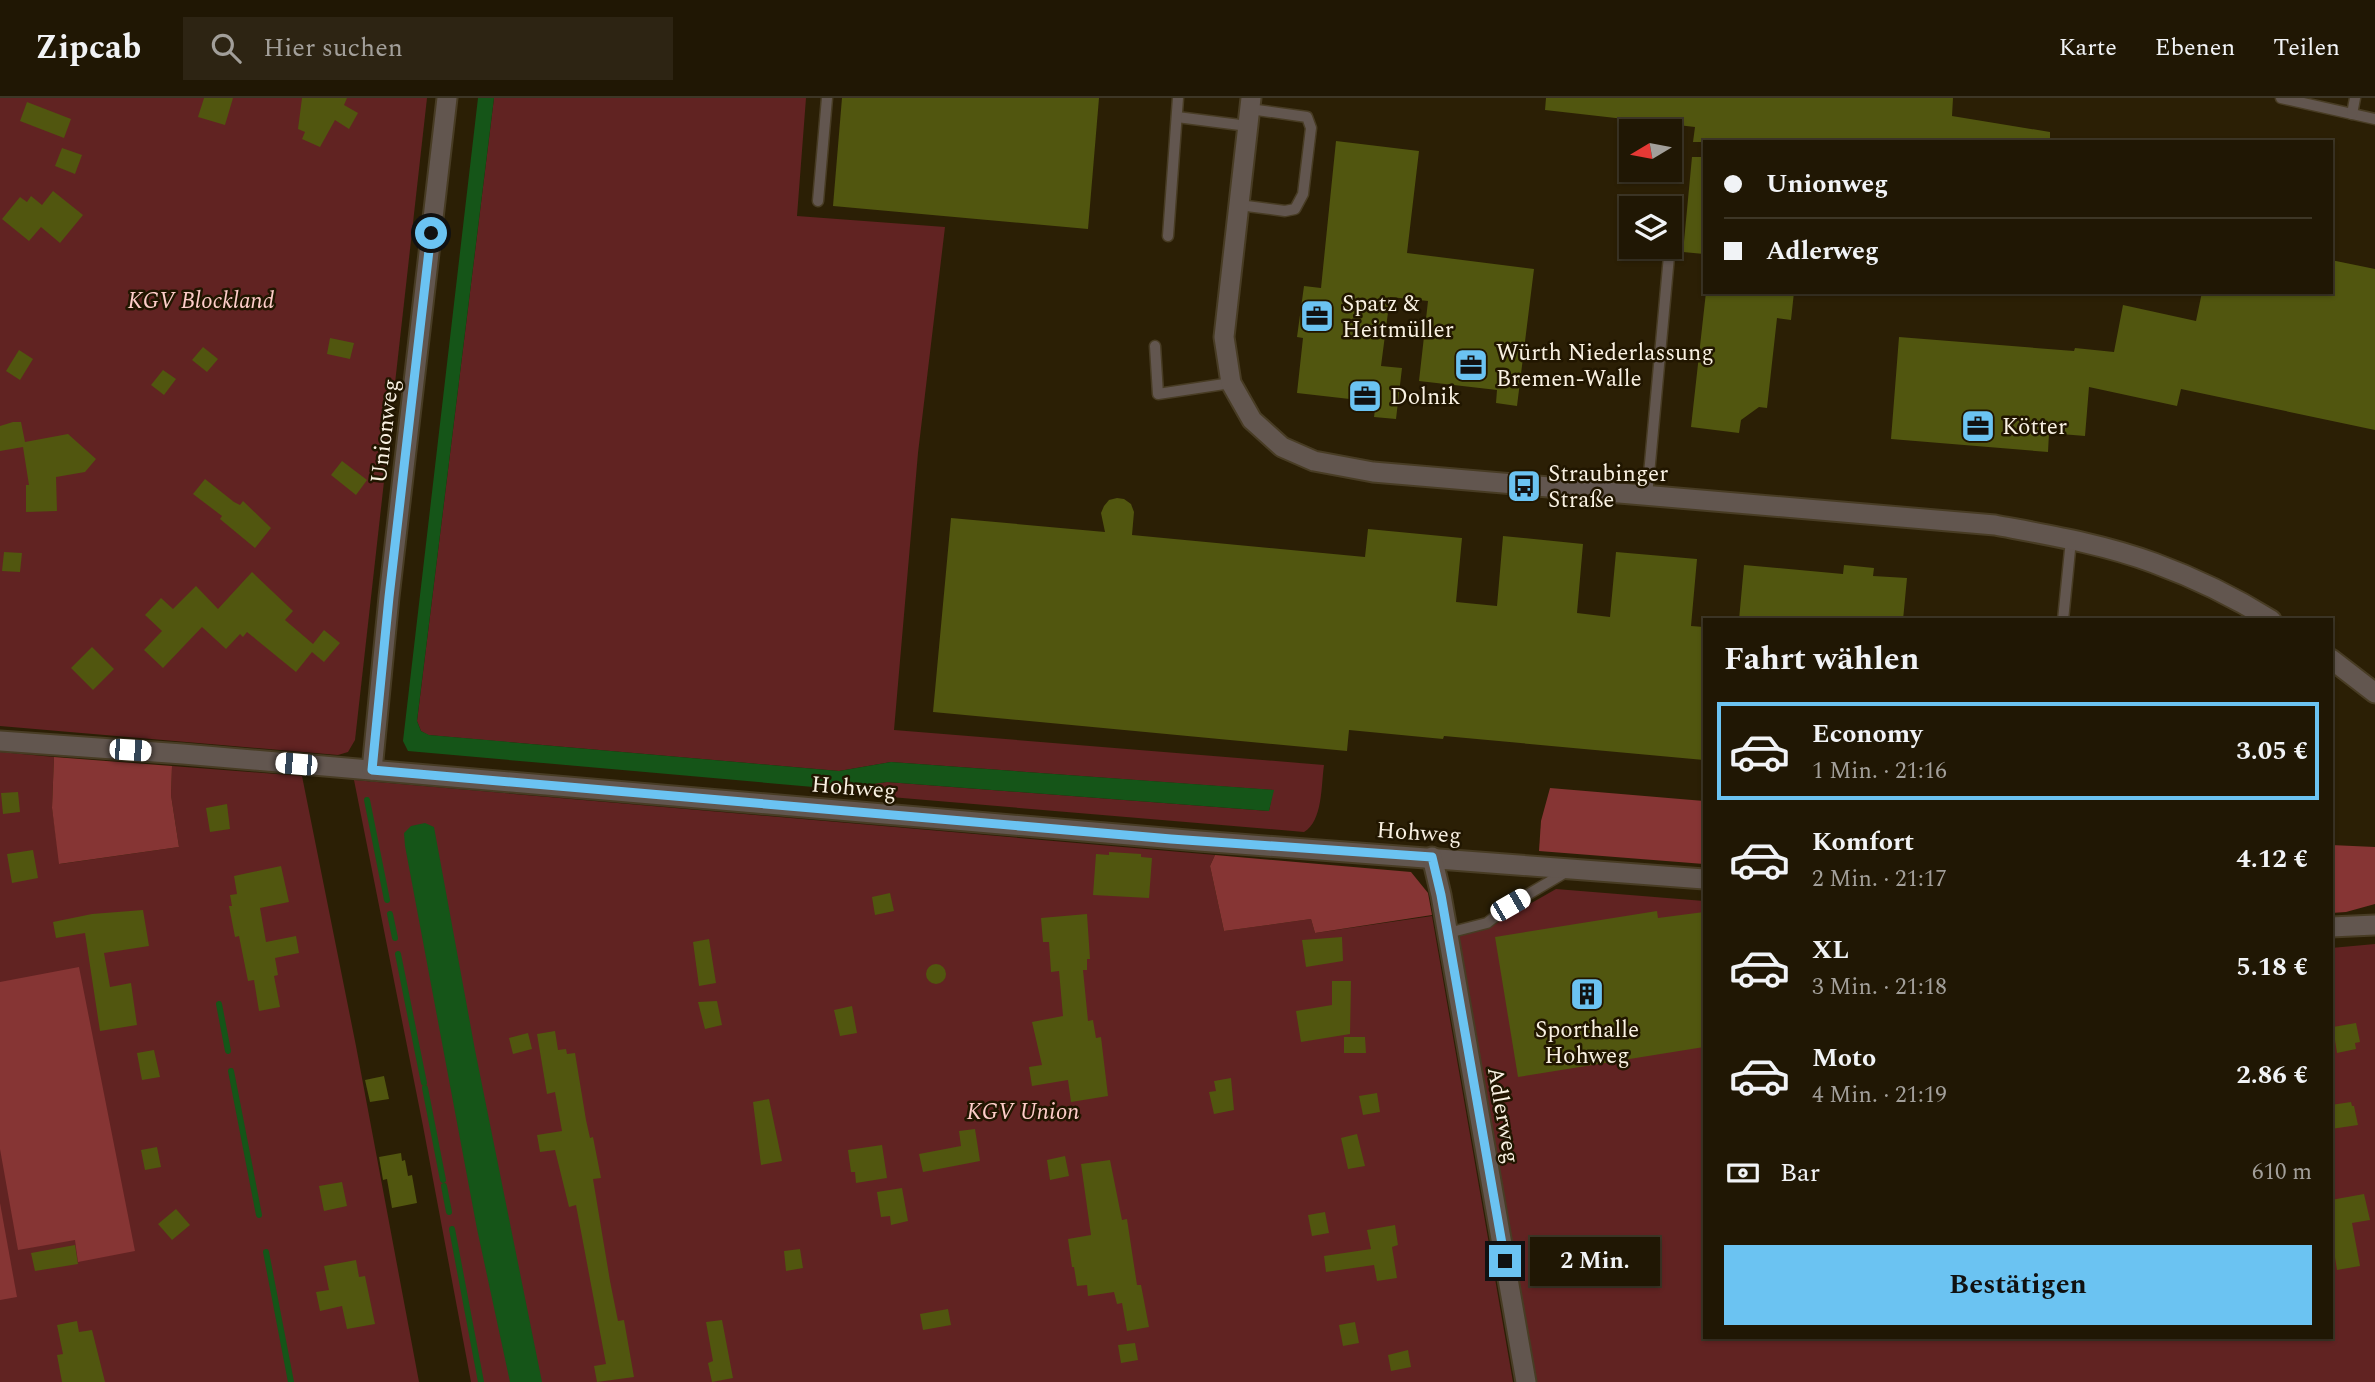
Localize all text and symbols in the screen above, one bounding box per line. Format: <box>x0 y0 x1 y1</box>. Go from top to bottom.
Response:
search box <box>183 17 673 80</box>
text: Zipcab <box>35 23 141 73</box>
text: Hier suchen <box>263 28 403 68</box>
icon: search <box>207 29 245 67</box>
text: Karte <box>2059 30 2117 66</box>
text: Ebenen <box>2155 30 2235 66</box>
text: Teilen <box>2273 30 2340 66</box>
north arrow <box>1619 119 1682 182</box>
map controls <box>1619 119 1682 259</box>
text: Unionweg <box>1766 164 1888 204</box>
button: layers <box>1619 196 1682 259</box>
route start <box>415 217 447 249</box>
text: Adlerweg <box>1766 231 1879 271</box>
park label: KGV Blockland <box>128 284 275 319</box>
place label: Spatz & Heitmüller <box>1342 287 1454 348</box>
office icon: Spatz & Heitmüller <box>1298 297 1336 335</box>
place label: Würth Niederlassung Bremen-Walle <box>1496 336 1714 397</box>
office icon: Würth Niederlassung Bremen-Walle <box>1452 346 1490 384</box>
street label: Unionweg <box>362 377 409 486</box>
office icon: Dolnik <box>1346 377 1384 415</box>
place label: Dolnik <box>1390 380 1460 415</box>
office icon: Kötter <box>1959 407 1997 445</box>
place label: Kötter <box>2002 410 2067 445</box>
place label: Straubinger Straße <box>1548 457 1668 518</box>
bus stop icon: Straubinger Straße <box>1505 467 1543 505</box>
text: Fahrt wählen <box>1724 635 1919 684</box>
text: Economy <box>1812 714 1922 754</box>
icon: car <box>1728 720 1791 783</box>
text: 3.05 € <box>2236 731 2308 771</box>
car <box>109 738 152 762</box>
car <box>275 752 318 776</box>
text: 1 Min. · 21:16 <box>1812 754 1947 789</box>
street label: Hohweg <box>810 767 898 810</box>
street label: Hohweg <box>1375 813 1463 854</box>
text: Komfort <box>1812 822 1914 862</box>
icon: car <box>1728 828 1791 891</box>
text: 4.12 € <box>2236 839 2308 879</box>
text: 2 Min. · 21:17 <box>1812 862 1947 897</box>
car <box>1487 885 1534 925</box>
text: XL <box>1812 930 1849 970</box>
icon: car <box>1728 936 1791 999</box>
text: 5.18 € <box>2236 947 2308 987</box>
text: 3 Min. · 21:18 <box>1812 970 1947 1005</box>
building icon: Sporthalle Hohweg <box>1568 975 1606 1013</box>
place label: Sporthalle Hohweg <box>1535 1013 1639 1074</box>
text: Moto <box>1812 1038 1876 1078</box>
icon: car <box>1728 1044 1791 1107</box>
text: 2.86 € <box>2236 1055 2308 1095</box>
street label: Adlerweg <box>1477 1064 1528 1166</box>
text: 4 Min. · 21:19 <box>1812 1078 1947 1113</box>
park label: KGV Union <box>966 1095 1080 1130</box>
text: Bar <box>1780 1153 1820 1193</box>
icon: cash <box>1724 1154 1762 1192</box>
text: 610 m <box>2252 1155 2312 1190</box>
callout: 2 Min. <box>1530 1236 1659 1286</box>
text: 2 Min. <box>1560 1244 1630 1279</box>
route end <box>1489 1245 1521 1277</box>
button: Bestätigen <box>1724 1245 2312 1325</box>

